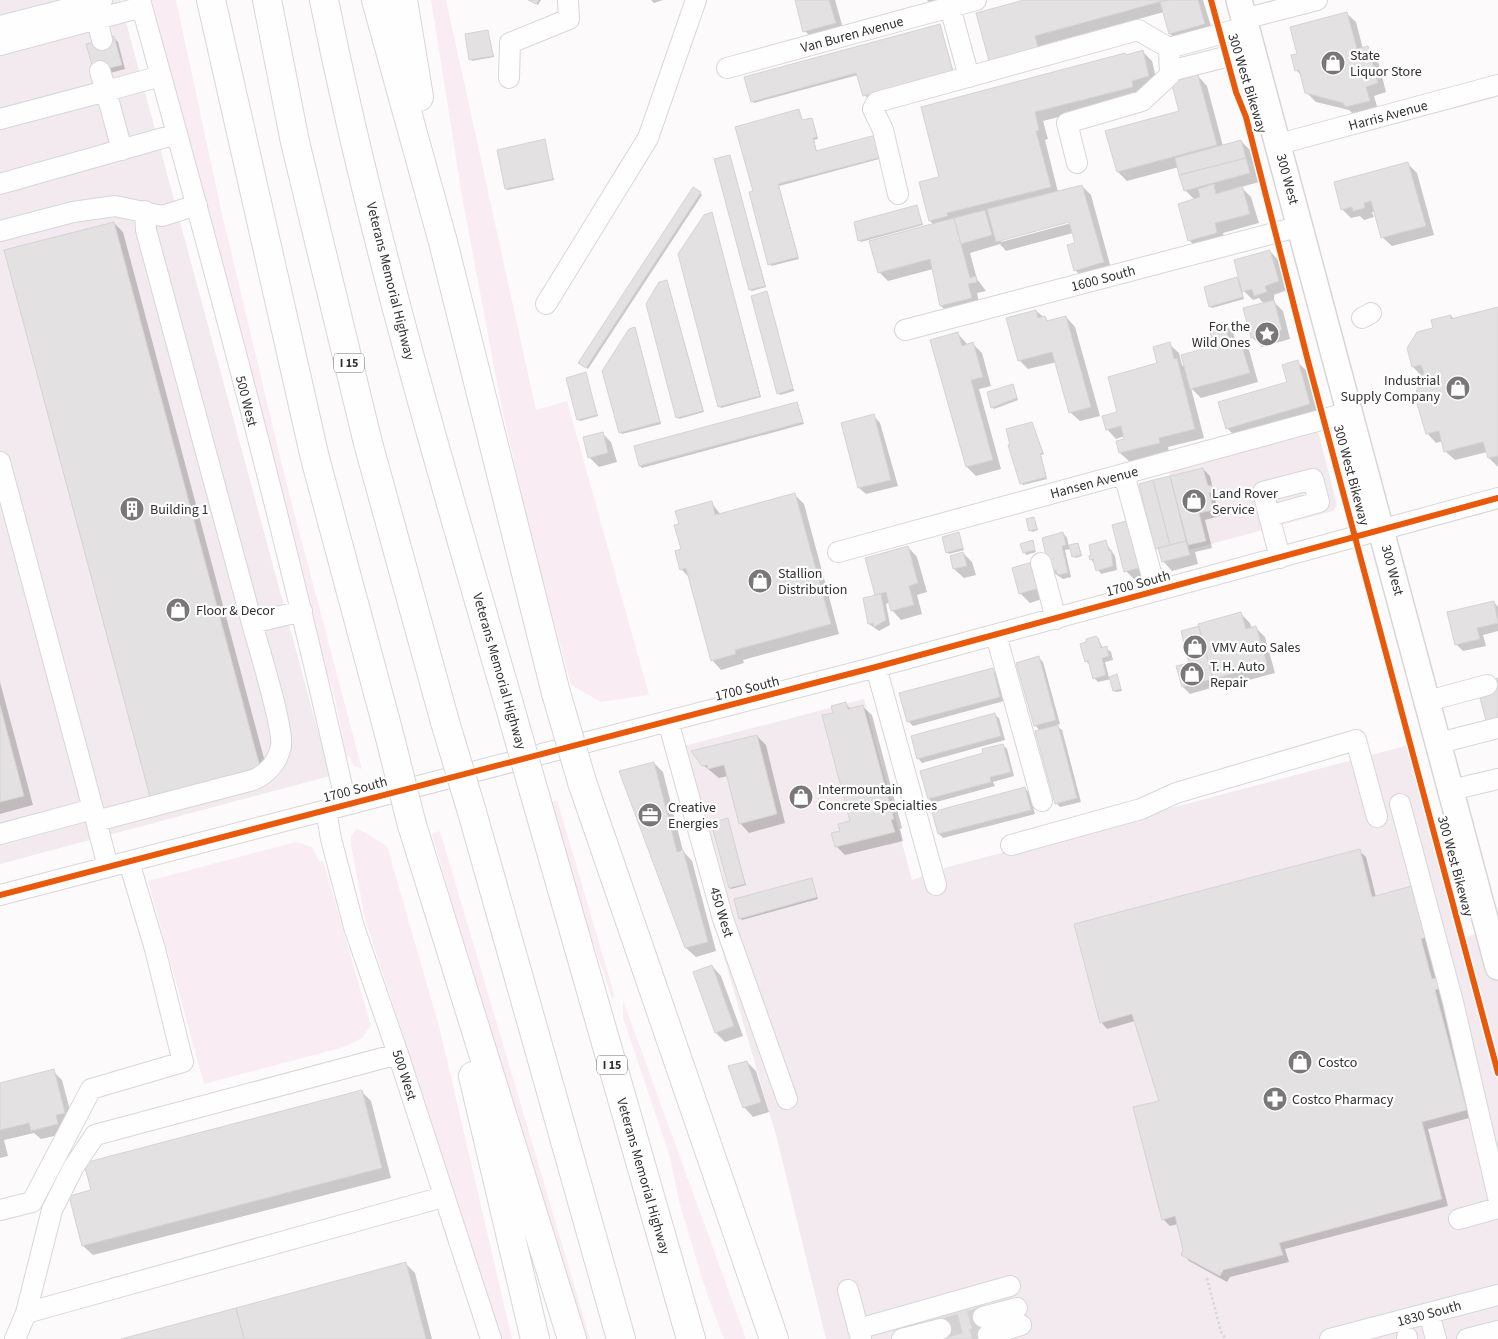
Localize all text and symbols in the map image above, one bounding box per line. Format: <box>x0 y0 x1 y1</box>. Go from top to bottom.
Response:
street label: Van Buren Avenue <box>799 12 906 58</box>
street label: 300 West Bikeway <box>1222 31 1272 136</box>
place label: State Liquor Store <box>1350 46 1422 82</box>
shop icon: State Liquor Store <box>1320 50 1346 76</box>
street label: Harris Avenue <box>1346 96 1430 136</box>
street label: 300 West <box>1271 152 1303 207</box>
street label: Veterans Memorial Highway <box>361 200 419 363</box>
street label: 1600 South <box>1069 261 1138 297</box>
place label: For the Wild Ones <box>1192 317 1250 353</box>
place icon: For the Wild Ones <box>1254 321 1280 347</box>
road number: I 15 <box>334 353 364 372</box>
place label: Industrial Supply Company <box>1340 371 1440 407</box>
street label: 500 West <box>230 374 262 429</box>
shop icon: Industrial Supply Company <box>1445 375 1471 401</box>
street label: 300 West Bikeway <box>1328 423 1374 528</box>
street label: Hansen Avenue <box>1048 462 1140 504</box>
place label: Land Rover Service <box>1212 484 1278 520</box>
shop icon: Land Rover Service <box>1181 488 1207 514</box>
building icon: Building 1 <box>119 496 145 522</box>
place label: Building 1 <box>150 500 209 520</box>
street label: 300 West <box>1376 543 1408 598</box>
place label: Stallion Distribution <box>778 564 847 600</box>
street label: 1700 South <box>1104 566 1173 602</box>
shop icon: Stallion Distribution <box>747 568 773 594</box>
street label: Veterans Memorial Highway <box>467 591 531 752</box>
shop icon: Floor & Decor <box>165 597 191 623</box>
place label: Floor & Decor <box>196 601 275 621</box>
shop icon: VMV Auto Sales <box>1182 634 1208 660</box>
place label: VMV Auto Sales <box>1212 638 1301 658</box>
place label: T. H. Auto Repair <box>1210 657 1265 693</box>
shop icon: T. H. Auto Repair <box>1179 661 1205 687</box>
street label: 1700 South <box>713 671 782 707</box>
street label: 1700 South <box>321 772 390 808</box>
place label: Intermountain Concrete Specialties <box>818 780 937 816</box>
shop icon: Intermountain Concrete Specialties <box>788 784 814 810</box>
place label: Creative Energies <box>668 798 718 834</box>
office icon: Creative Energies <box>637 802 663 828</box>
street label: 300 West Bikeway <box>1432 814 1478 919</box>
street label: 450 West <box>704 885 738 940</box>
street label: 500 West <box>387 1048 422 1103</box>
shop icon: Costco <box>1287 1049 1313 1075</box>
place label: Costco <box>1318 1053 1357 1073</box>
road number: I 15 <box>597 1056 627 1074</box>
pharmacy icon: Costco Pharmacy <box>1262 1086 1288 1112</box>
place label: Costco Pharmacy <box>1292 1090 1394 1110</box>
street label: Veterans Memorial Highway <box>611 1096 675 1257</box>
street label: 1830 South <box>1395 1296 1464 1332</box>

